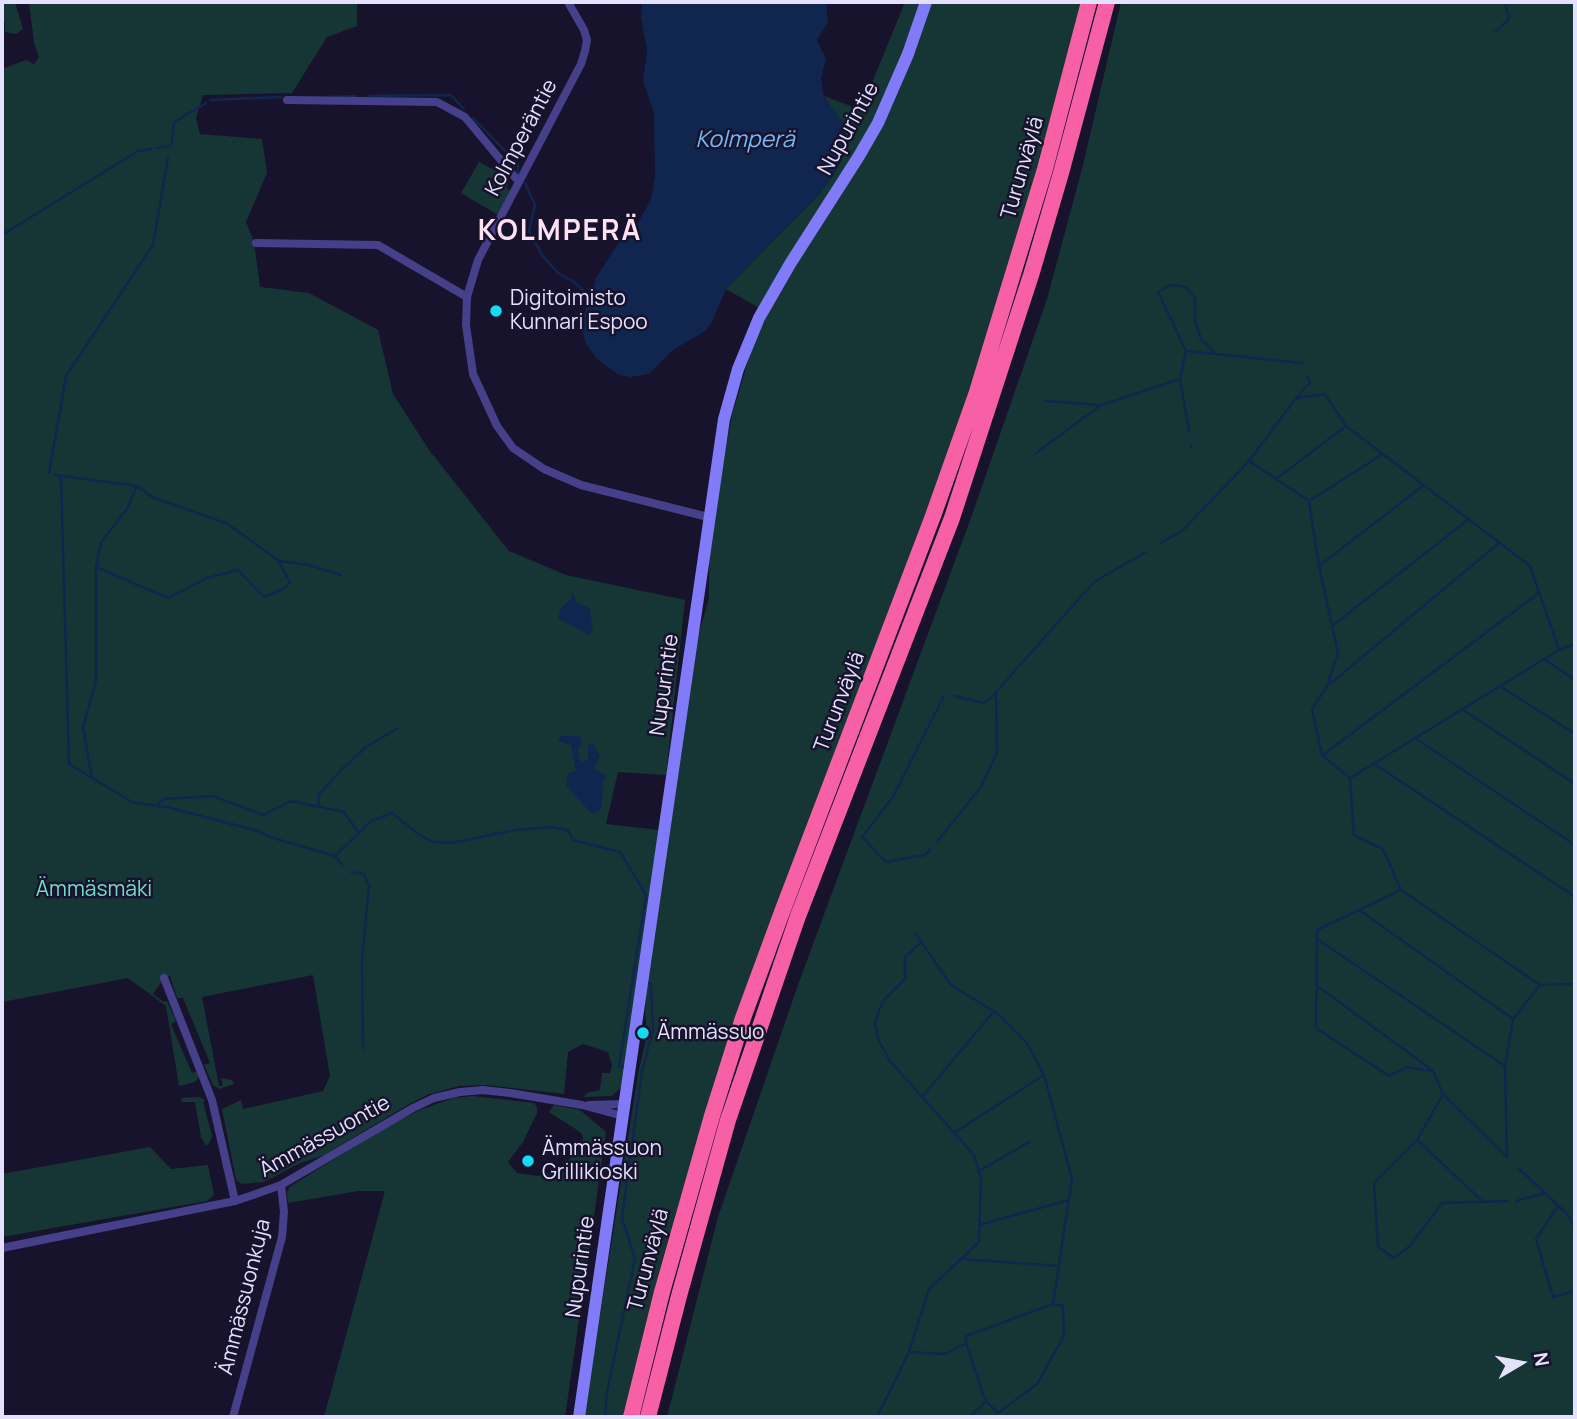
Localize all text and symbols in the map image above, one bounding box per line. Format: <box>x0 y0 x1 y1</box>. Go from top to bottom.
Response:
street label: Kolmperäntie <box>481 75 563 201</box>
street label: Nupurintie <box>813 78 885 180</box>
street label: Turunväylä <box>996 114 1050 222</box>
water label: Kolmperä <box>696 127 794 155</box>
district label: KOLMPERÄ <box>479 215 641 249</box>
place label: Digitoimisto Kunnari Espoo <box>510 286 648 336</box>
marker: Digitoimisto Kunnari Espoo <box>488 303 504 319</box>
street label: Nupurintie <box>645 633 685 737</box>
street label: Turunväylä <box>809 648 871 756</box>
park label: Ämmäsmäki <box>36 877 152 903</box>
place label: Ämmässuo <box>657 1020 765 1046</box>
marker: Ämmässuo <box>635 1025 651 1041</box>
street label: Ämmässuontie <box>255 1091 395 1183</box>
place label: Ämmässuon Grillikioski <box>542 1136 662 1186</box>
marker: Ämmässuon Grillikioski <box>520 1153 536 1169</box>
street label: Turunväylä <box>623 1206 675 1314</box>
street label: Nupurintie <box>561 1215 601 1319</box>
street label: Ämmässuonkuja <box>213 1216 277 1378</box>
north arrow <box>1486 1328 1556 1398</box>
text: N <box>1528 1350 1556 1368</box>

